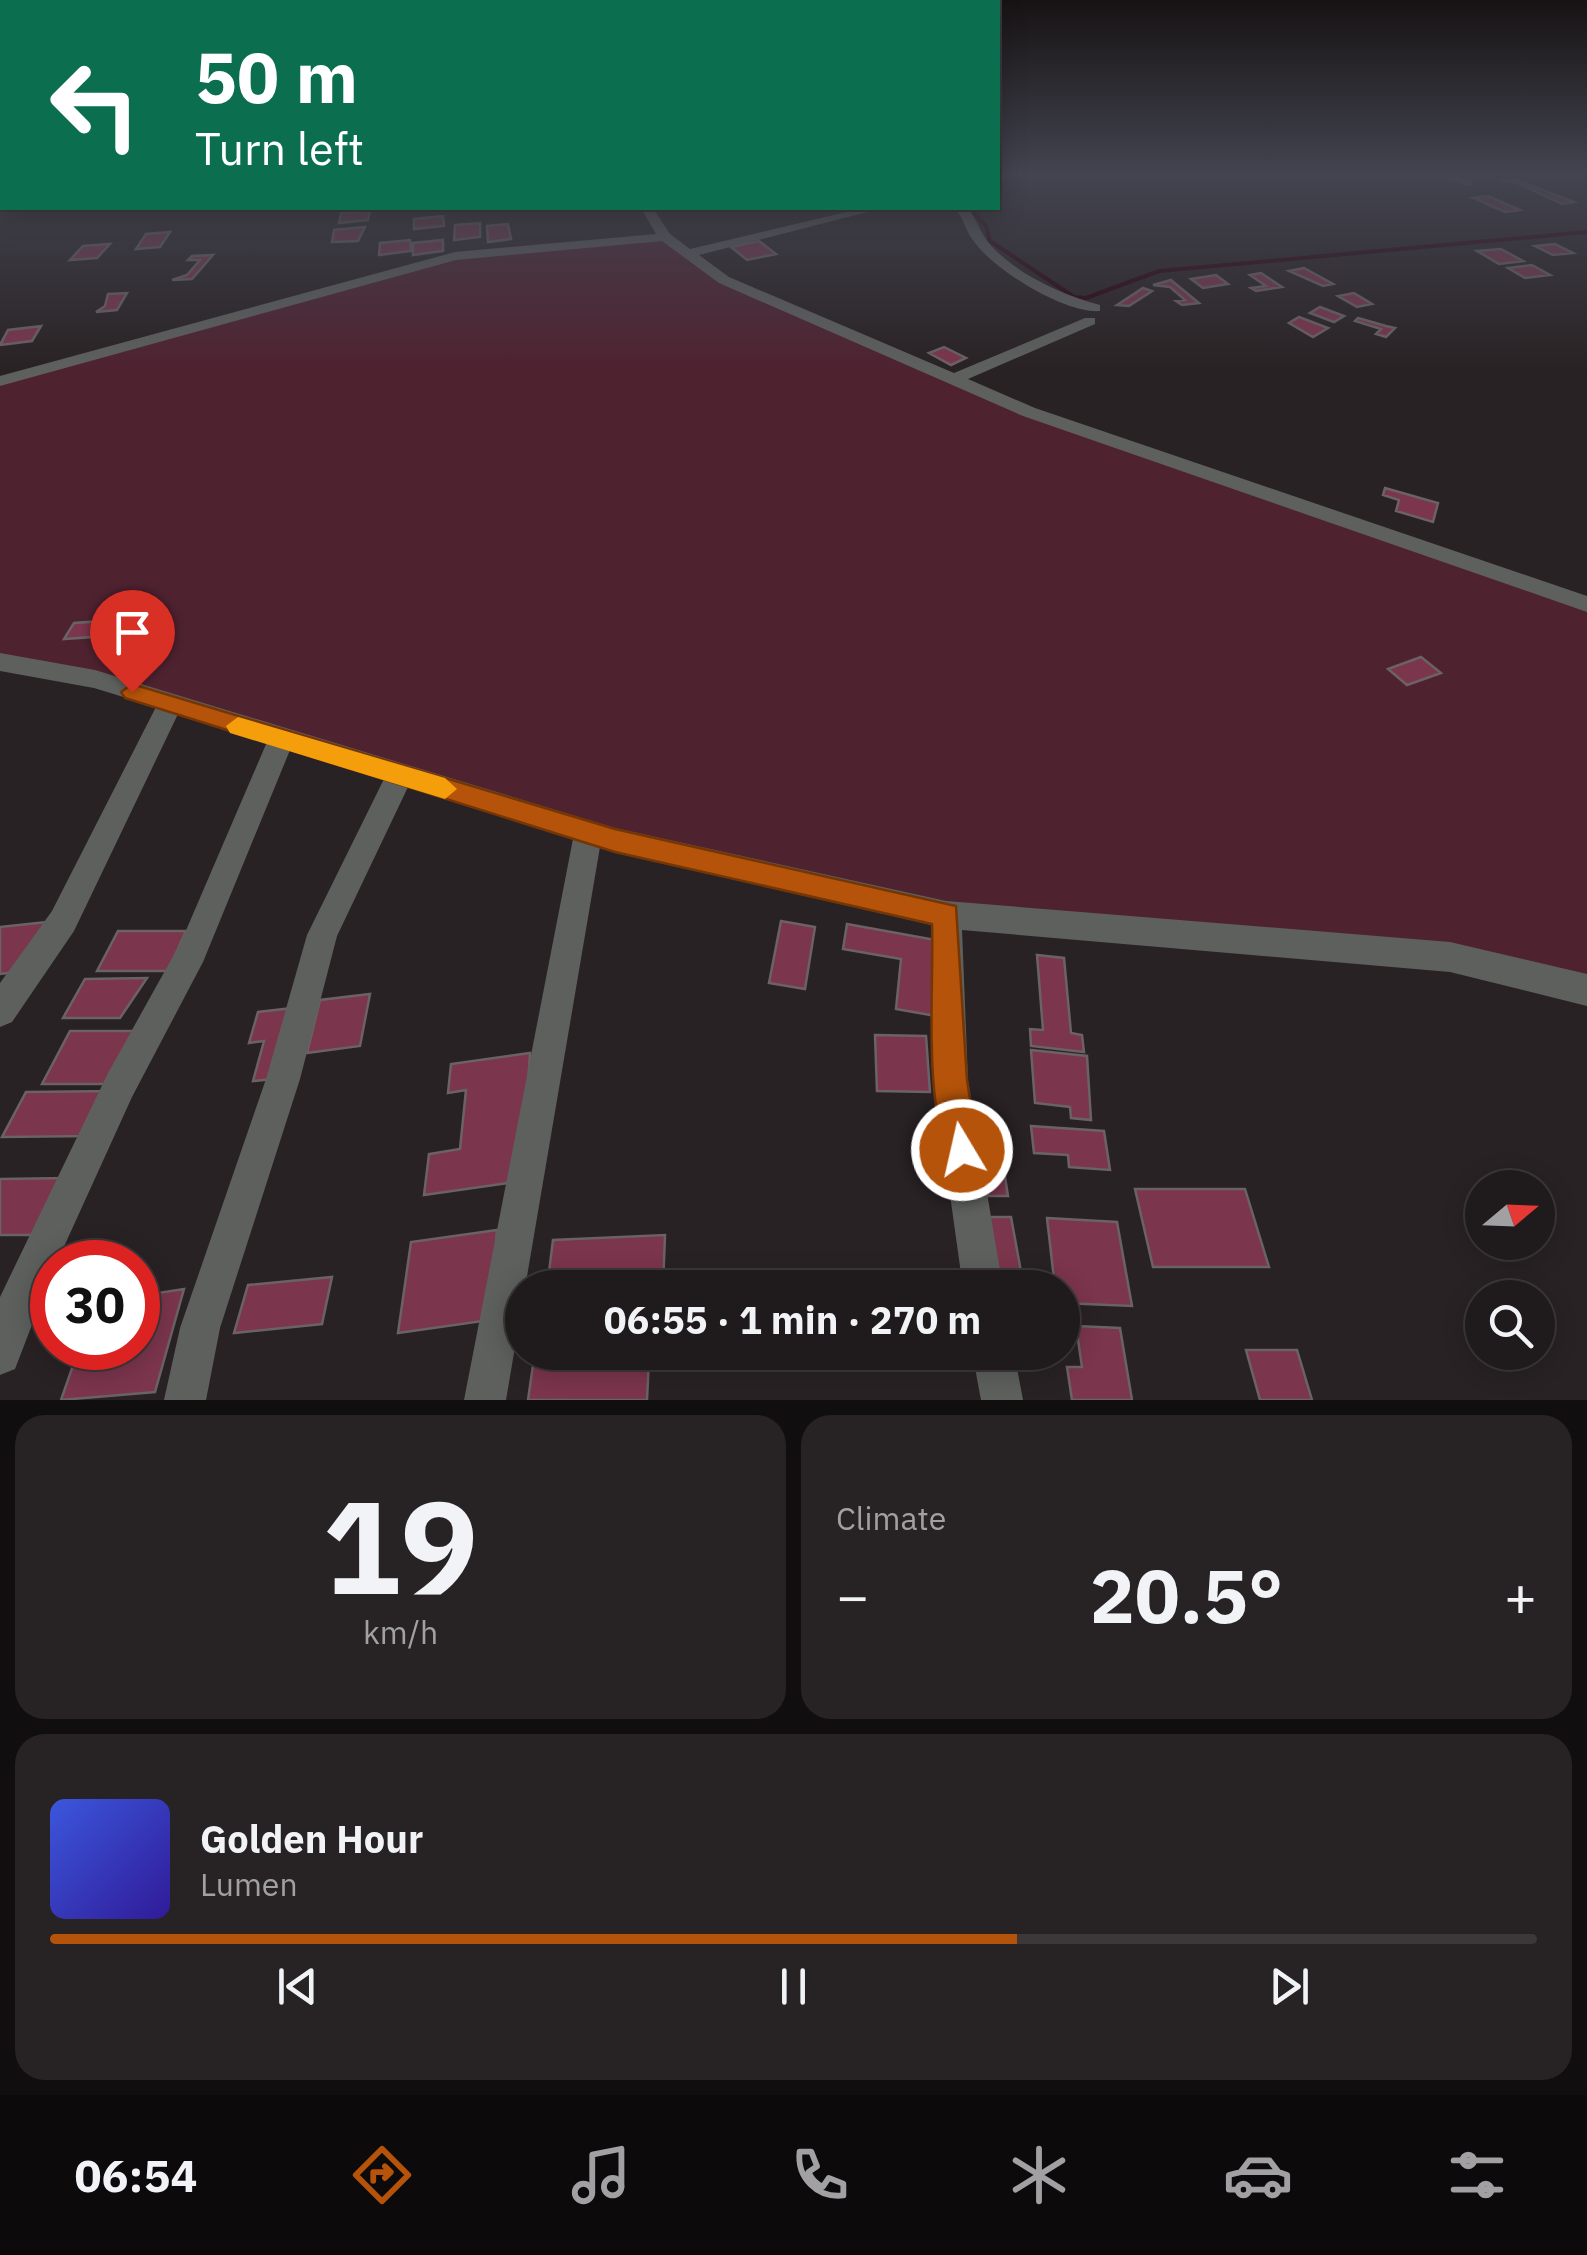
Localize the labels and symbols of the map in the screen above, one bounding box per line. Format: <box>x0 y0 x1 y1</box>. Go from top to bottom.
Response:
pin <box>90 590 175 693</box>
position arrow <box>910 1098 1014 1202</box>
north arrow <box>1465 1170 1555 1260</box>
speed limit sign: 30 <box>30 1240 160 1370</box>

